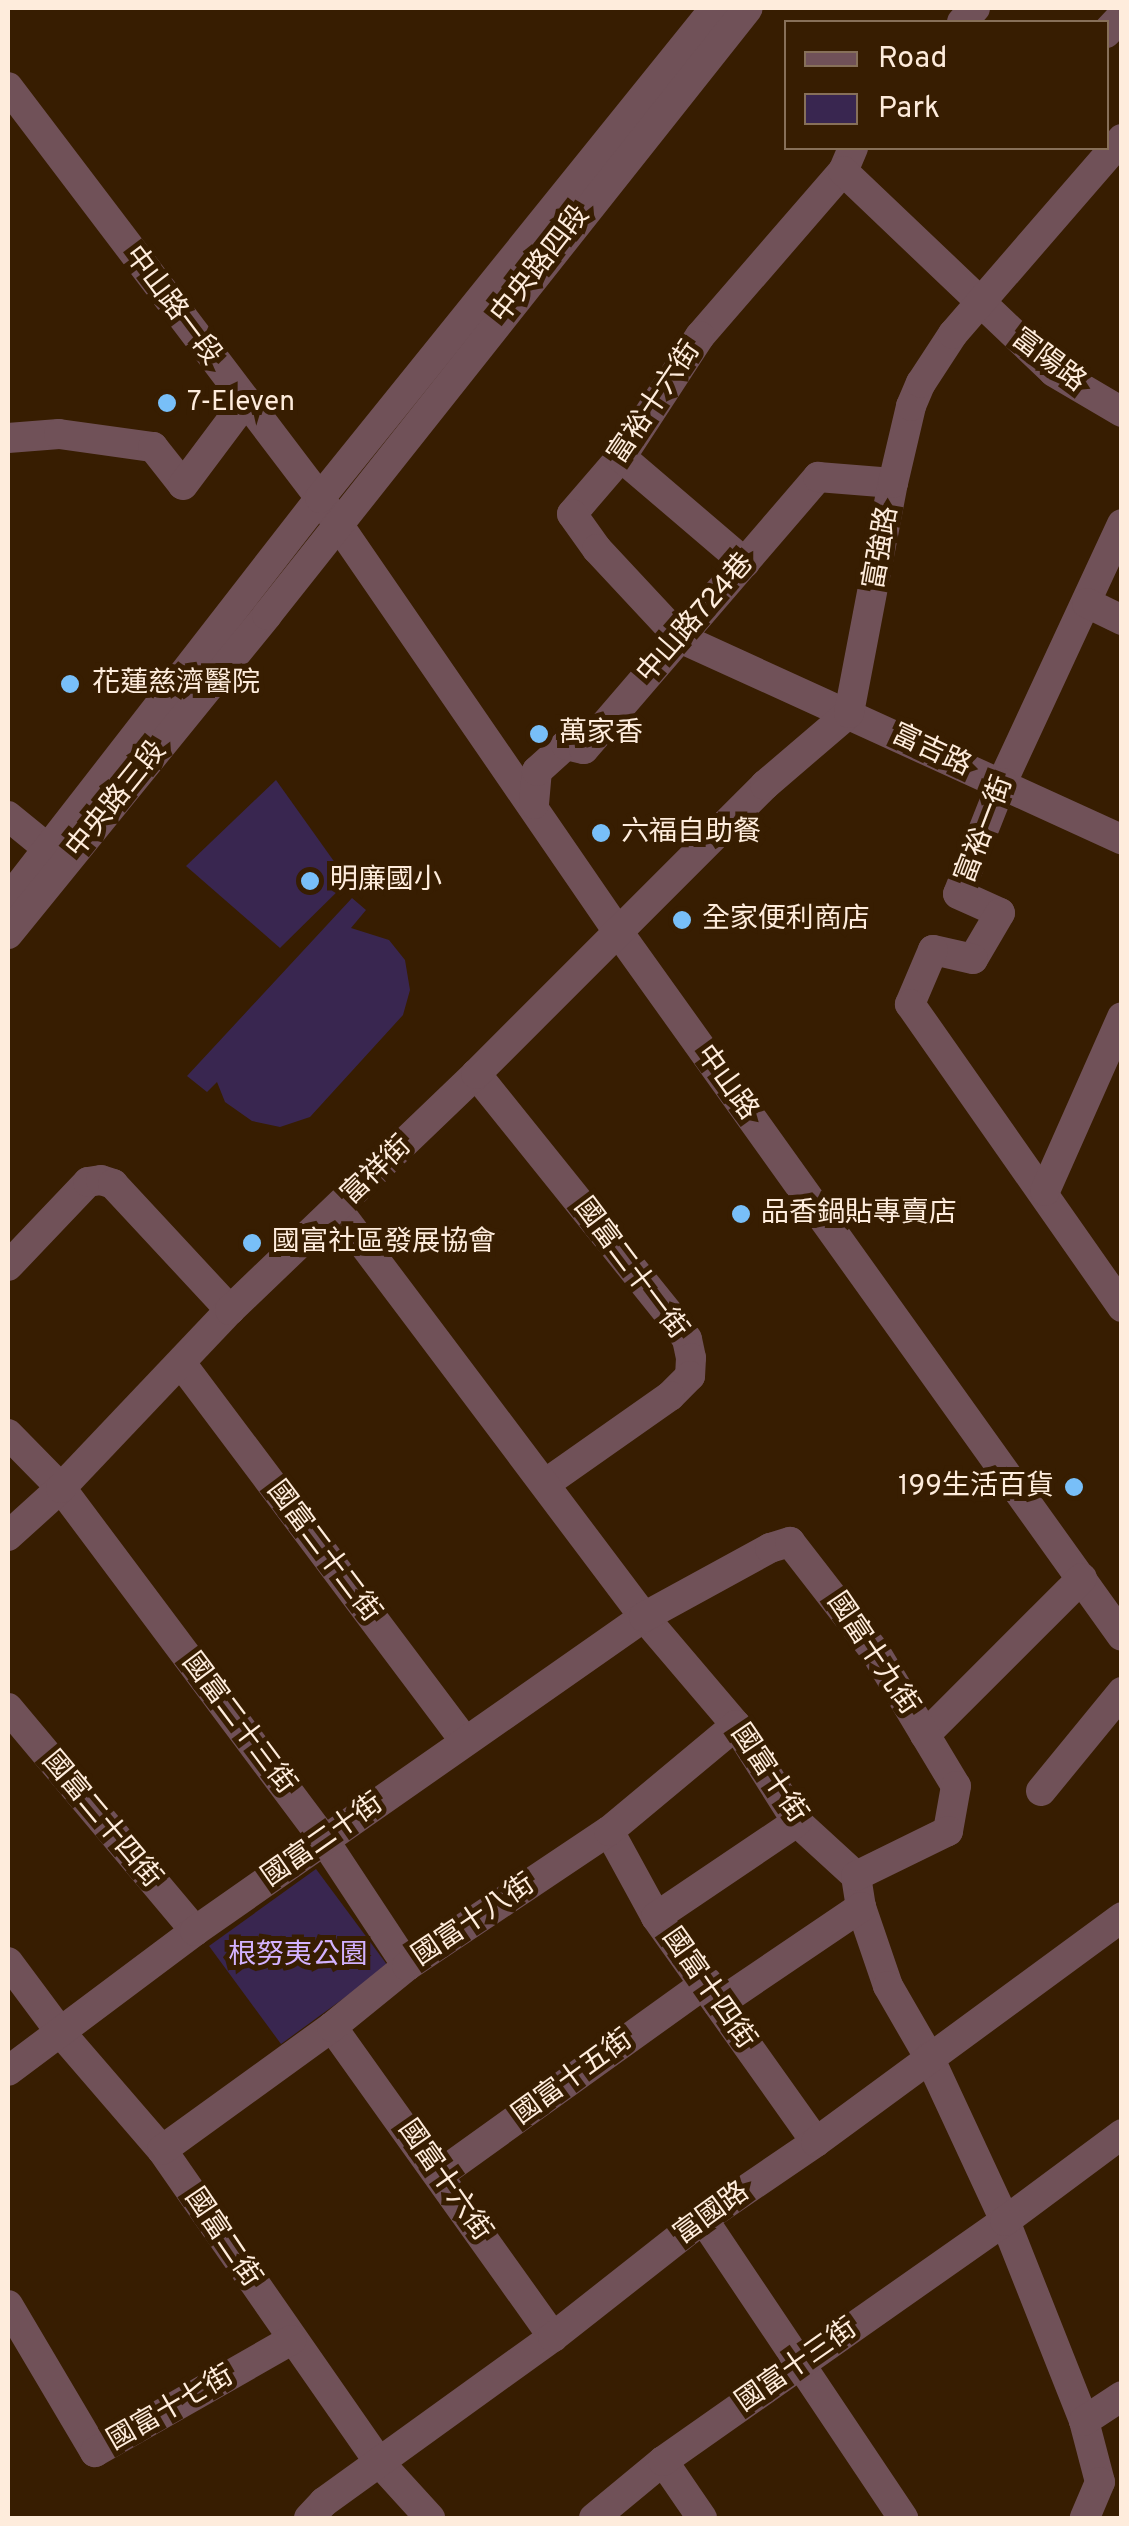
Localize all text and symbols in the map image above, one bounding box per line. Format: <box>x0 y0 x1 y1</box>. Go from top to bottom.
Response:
legend <box>784 20 1109 150</box>
text: Road <box>878 41 947 78</box>
text: Park <box>878 91 940 128</box>
street label: 中央路四段 <box>485 199 597 331</box>
street label: 中山路一段 <box>116 240 228 372</box>
street label: 富陽路 <box>1004 322 1092 400</box>
street label: 富裕十六街 <box>602 336 708 470</box>
place label: 7-Eleven <box>187 386 295 420</box>
marker: 7-Eleven <box>156 392 178 414</box>
street label: 富強路 <box>858 504 906 592</box>
street label: 中山路724巷 <box>631 547 761 691</box>
place label: 花蓮慈濟醫院 <box>92 667 260 701</box>
marker: 花蓮慈濟醫院 <box>57 671 83 697</box>
place label: 萬家香 <box>559 717 643 751</box>
street label: 富吉路 <box>886 718 976 784</box>
marker: 萬家香 <box>528 723 550 745</box>
street label: 中央路三段 <box>60 735 174 865</box>
street label: 富裕一街 <box>949 772 1021 888</box>
place label: 六福自助餐 <box>621 816 761 850</box>
marker: 六福自助餐 <box>590 822 612 844</box>
place label: 明廉國小 <box>330 864 442 898</box>
marker: 明廉國小 <box>299 870 321 892</box>
place label: 全家便利商店 <box>702 903 870 937</box>
marker: 全家便利商店 <box>671 909 693 931</box>
street label: 中山路 <box>688 1039 764 1127</box>
street label: 富祥街 <box>335 1130 419 1212</box>
street label: 國富二十一街 <box>566 1192 694 1346</box>
place label: 品香鍋貼專賣店 <box>761 1197 957 1231</box>
marker: 品香鍋貼專賣店 <box>730 1203 752 1225</box>
place label: 國富社區發展協會 <box>272 1226 496 1260</box>
marker: 國富社區發展協會 <box>241 1232 263 1254</box>
place label: 199生活百貨 <box>898 1470 1054 1504</box>
street label: 國富二十二街 <box>259 1475 387 1629</box>
marker: 199生活百貨 <box>1063 1476 1085 1498</box>
street label: 國富十九街 <box>819 1587 925 1721</box>
street label: 國富二十三街 <box>174 1647 302 1801</box>
street label: 國富十街 <box>723 1718 813 1830</box>
street label: 國富二十四街 <box>34 1745 168 1895</box>
street label: 國富二十街 <box>256 1787 390 1895</box>
street label: 國富十八街 <box>407 1868 541 1974</box>
street label: 國富十四街 <box>654 1922 762 2056</box>
park label: 根努夷公園 <box>228 1939 368 1973</box>
street label: 國富十五街 <box>506 2023 640 2133</box>
street label: 國富十六街 <box>390 2114 498 2248</box>
street label: 富國路 <box>668 2176 756 2252</box>
street label: 國富二街 <box>177 2182 267 2294</box>
street label: 國富十三街 <box>730 2312 864 2420</box>
street label: 國富十七街 <box>102 2359 240 2459</box>

